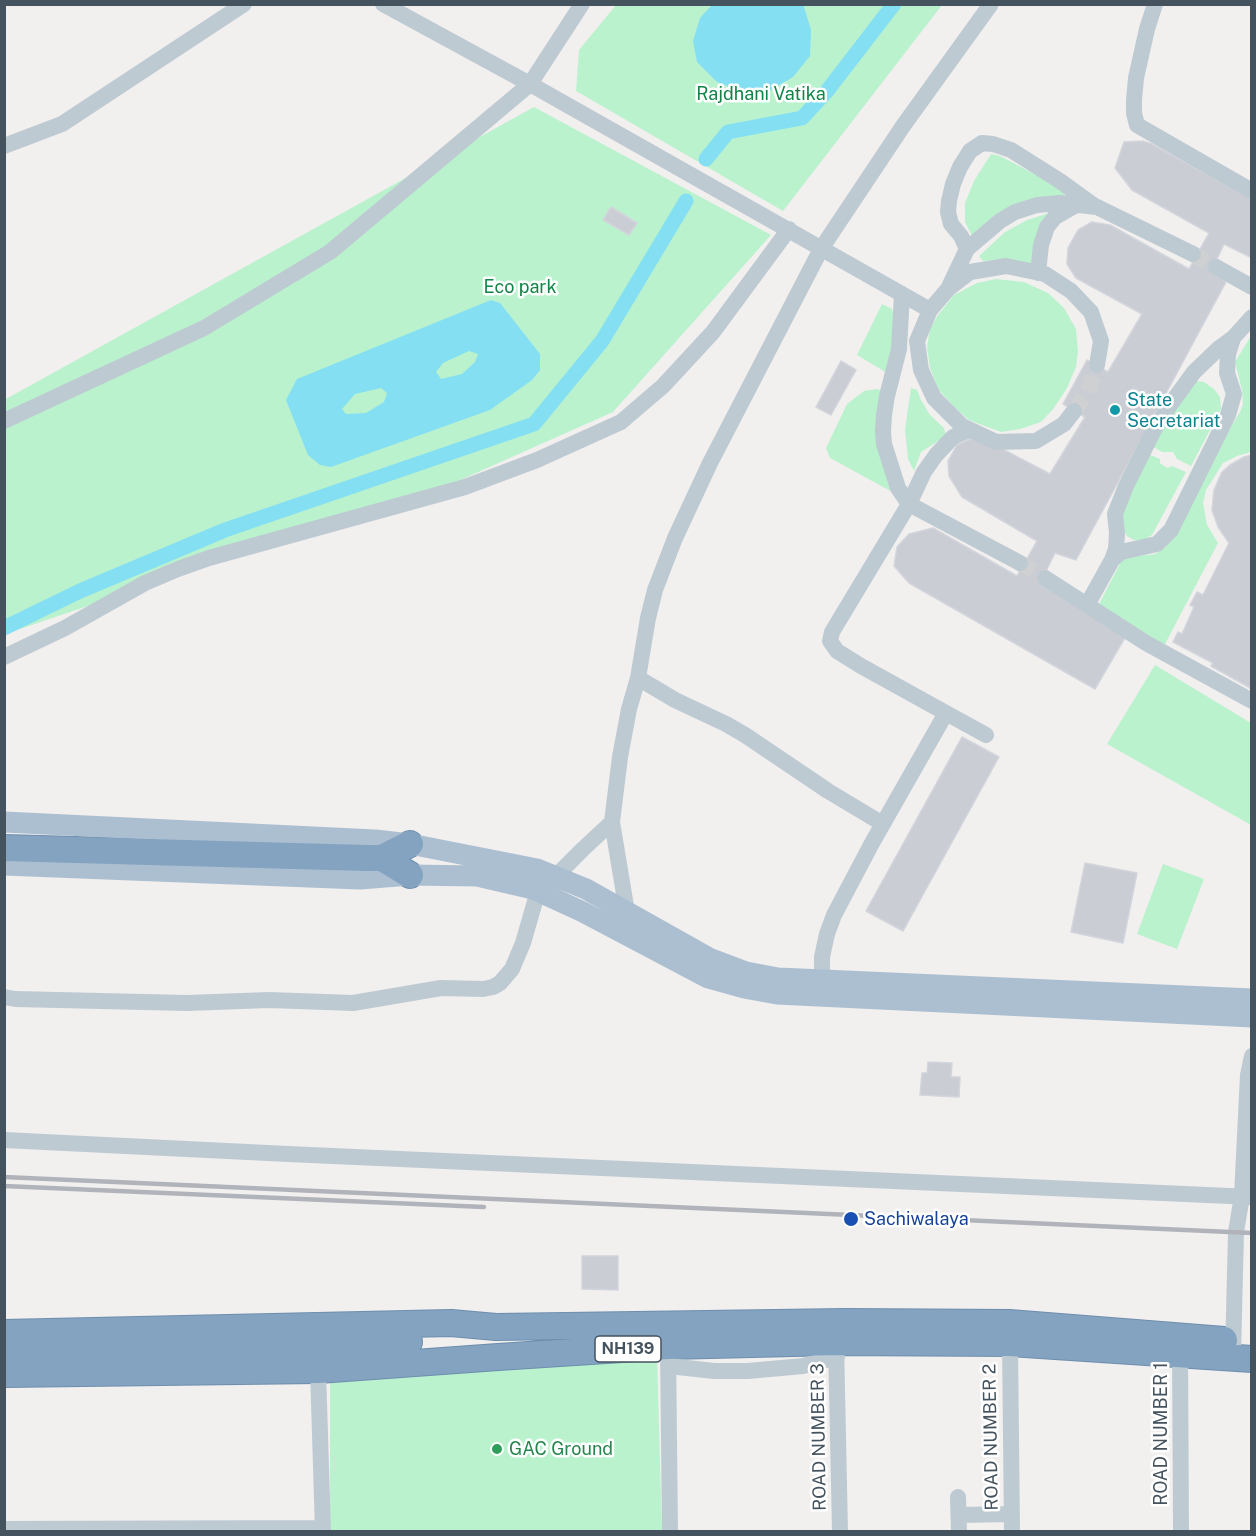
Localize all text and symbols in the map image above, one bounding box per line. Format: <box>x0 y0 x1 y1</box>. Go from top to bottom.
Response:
park label: Rajdhani Vatika <box>696 83 826 105</box>
park label: Eco park <box>483 276 557 298</box>
place label: State Secretariat <box>1127 389 1221 432</box>
marker: State Secretariat <box>1108 403 1122 417</box>
place label: Sachiwalaya <box>864 1208 969 1230</box>
marker: Sachiwalaya <box>842 1210 860 1228</box>
road number: NH139 <box>595 1336 661 1362</box>
street label: ROAD NUMBER 1 <box>1150 1362 1172 1506</box>
street label: ROAD NUMBER 3 <box>807 1363 831 1511</box>
street label: ROAD NUMBER 2 <box>979 1363 1003 1511</box>
place label: GAC Ground <box>509 1438 613 1460</box>
marker: GAC Ground <box>490 1442 504 1456</box>

